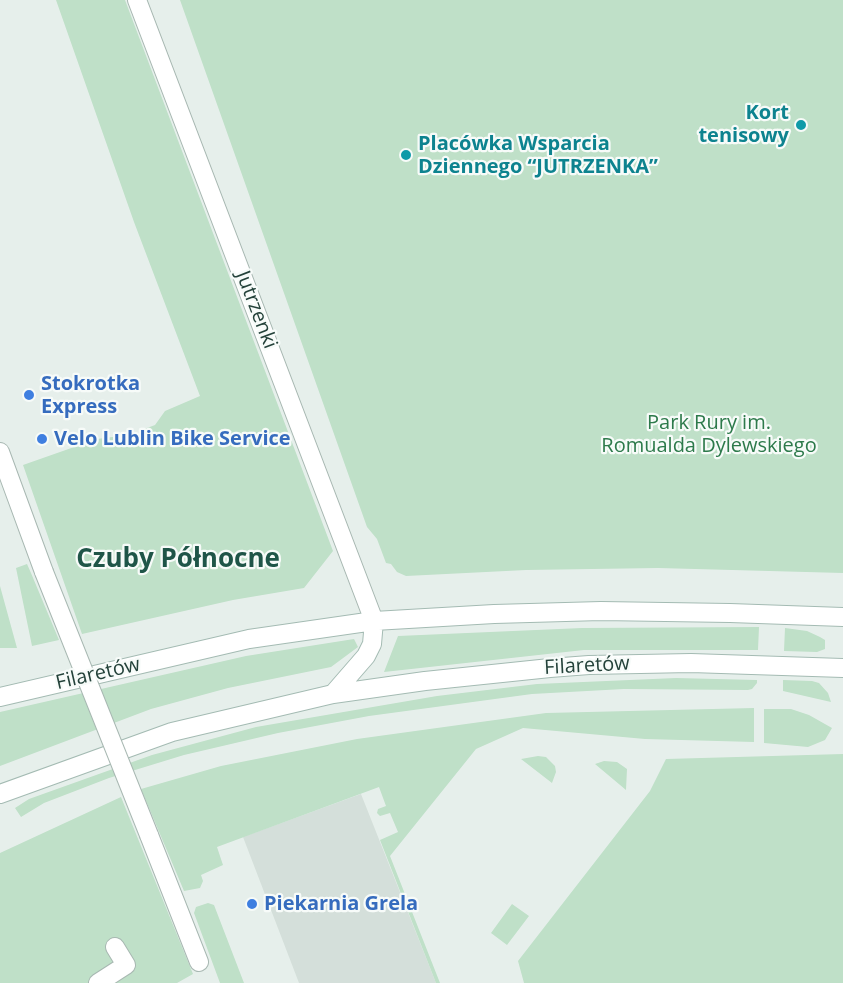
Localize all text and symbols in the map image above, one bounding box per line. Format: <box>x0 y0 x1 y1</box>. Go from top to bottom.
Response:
place label: Kort tenisowy <box>698 101 789 148</box>
marker: Kort tenisowy <box>794 118 808 132</box>
place label: Placówka Wsparcia Dziennego “JUTRZENKA” <box>418 132 658 179</box>
marker: Placówka Wsparcia Dziennego “JUTRZENKA” <box>399 148 413 162</box>
street label: Jutrzenki <box>230 268 282 352</box>
place label: Stokrotka Express <box>41 372 140 419</box>
marker: Stokrotka Express <box>22 388 36 402</box>
park label: Park Rury im. Romualda Dylewskiego <box>601 411 817 458</box>
place label: Velo Lublin Bike Service <box>54 427 291 451</box>
marker: Velo Lublin Bike Service <box>35 432 49 446</box>
district label: Czuby Północne <box>76 544 280 576</box>
street label: Filaretów <box>544 652 630 680</box>
street label: Filaretów <box>54 653 142 695</box>
place label: Piekarnia Grela <box>264 892 418 916</box>
marker: Piekarnia Grela <box>245 897 259 911</box>

